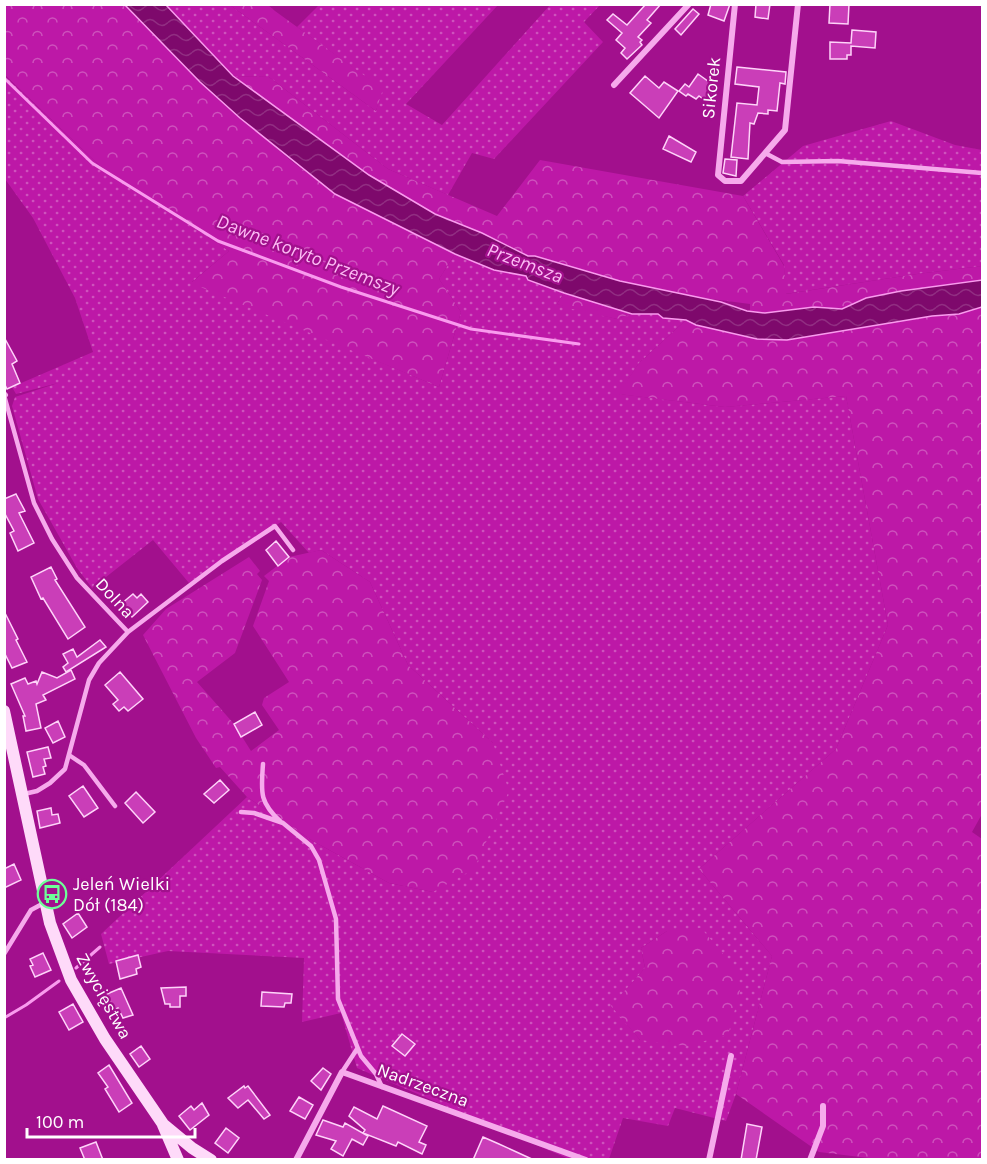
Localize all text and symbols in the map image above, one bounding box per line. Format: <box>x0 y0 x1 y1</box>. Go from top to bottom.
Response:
street label: Sikorek <box>697 56 725 120</box>
water label: Dawne koryto Przemszy <box>213 209 404 301</box>
water label: Przemsza <box>484 238 566 288</box>
street label: Dolna <box>91 573 139 623</box>
place label: Jeleń Wielki Dół (184) <box>73 873 170 916</box>
bus stop icon: Jeleń Wielki Dół (184) <box>36 878 68 910</box>
street label: Zwycięstwa <box>71 949 137 1043</box>
street label: Nadrzeczna <box>374 1058 472 1112</box>
scale bar <box>27 1101 195 1139</box>
text: 100 m <box>36 1111 84 1133</box>

